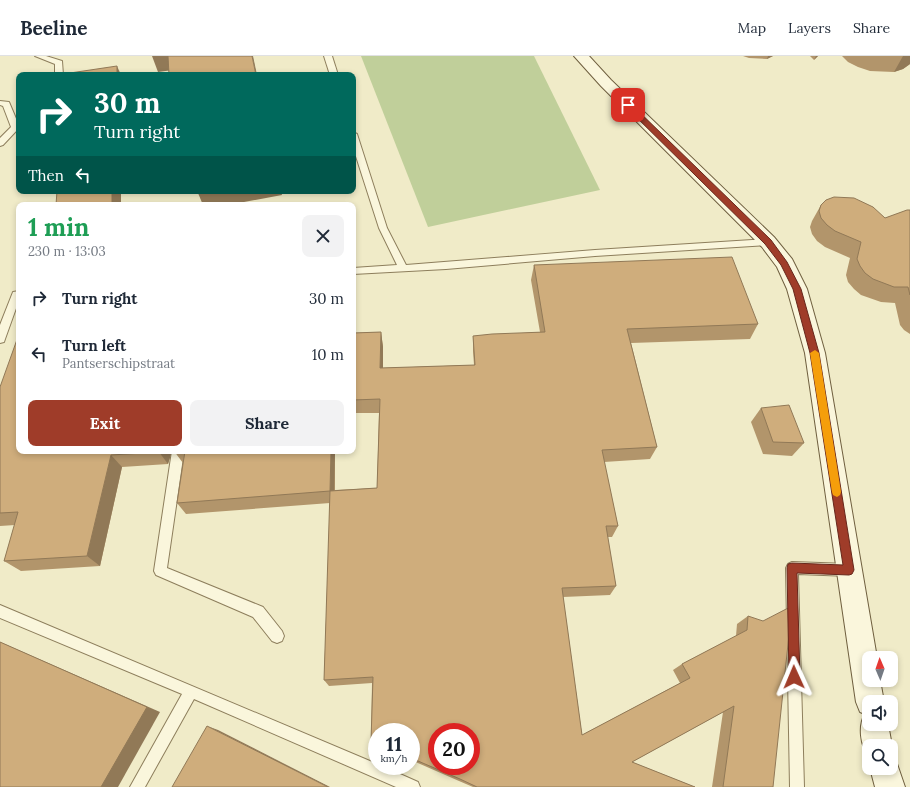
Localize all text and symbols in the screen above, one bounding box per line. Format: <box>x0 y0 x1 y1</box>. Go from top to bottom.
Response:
text: Beeline <box>20 16 88 40</box>
text: Map <box>738 19 766 37</box>
text: Layers <box>788 19 831 37</box>
text: Share <box>853 19 890 37</box>
text: 30 m <box>94 85 161 121</box>
icon: right <box>28 88 80 140</box>
pin <box>611 88 645 122</box>
icon: arrive <box>617 94 639 116</box>
text: Turn right <box>94 120 180 143</box>
icon: left <box>72 164 94 186</box>
text: Then <box>28 166 64 185</box>
text: 1 min <box>28 212 89 243</box>
button: close <box>302 215 344 257</box>
text: 230 m · 13:03 <box>28 243 106 260</box>
icon: right <box>28 287 50 309</box>
text: Turn right <box>62 289 138 308</box>
text: 30 m <box>309 289 344 308</box>
text: Turn left <box>62 336 126 355</box>
icon: left <box>28 343 50 365</box>
text: 10 m <box>312 345 344 364</box>
text: Pantserschipstraat <box>62 355 175 372</box>
button: Exit <box>28 400 182 446</box>
button: Share <box>190 400 344 446</box>
north arrow <box>862 651 898 687</box>
map controls <box>862 651 898 775</box>
position arrow <box>773 656 815 698</box>
button: sound <box>862 695 898 731</box>
speed limit sign: 20 <box>428 723 480 775</box>
text: 11 <box>386 731 402 756</box>
button: search <box>862 739 898 775</box>
text: km/h <box>380 752 408 765</box>

